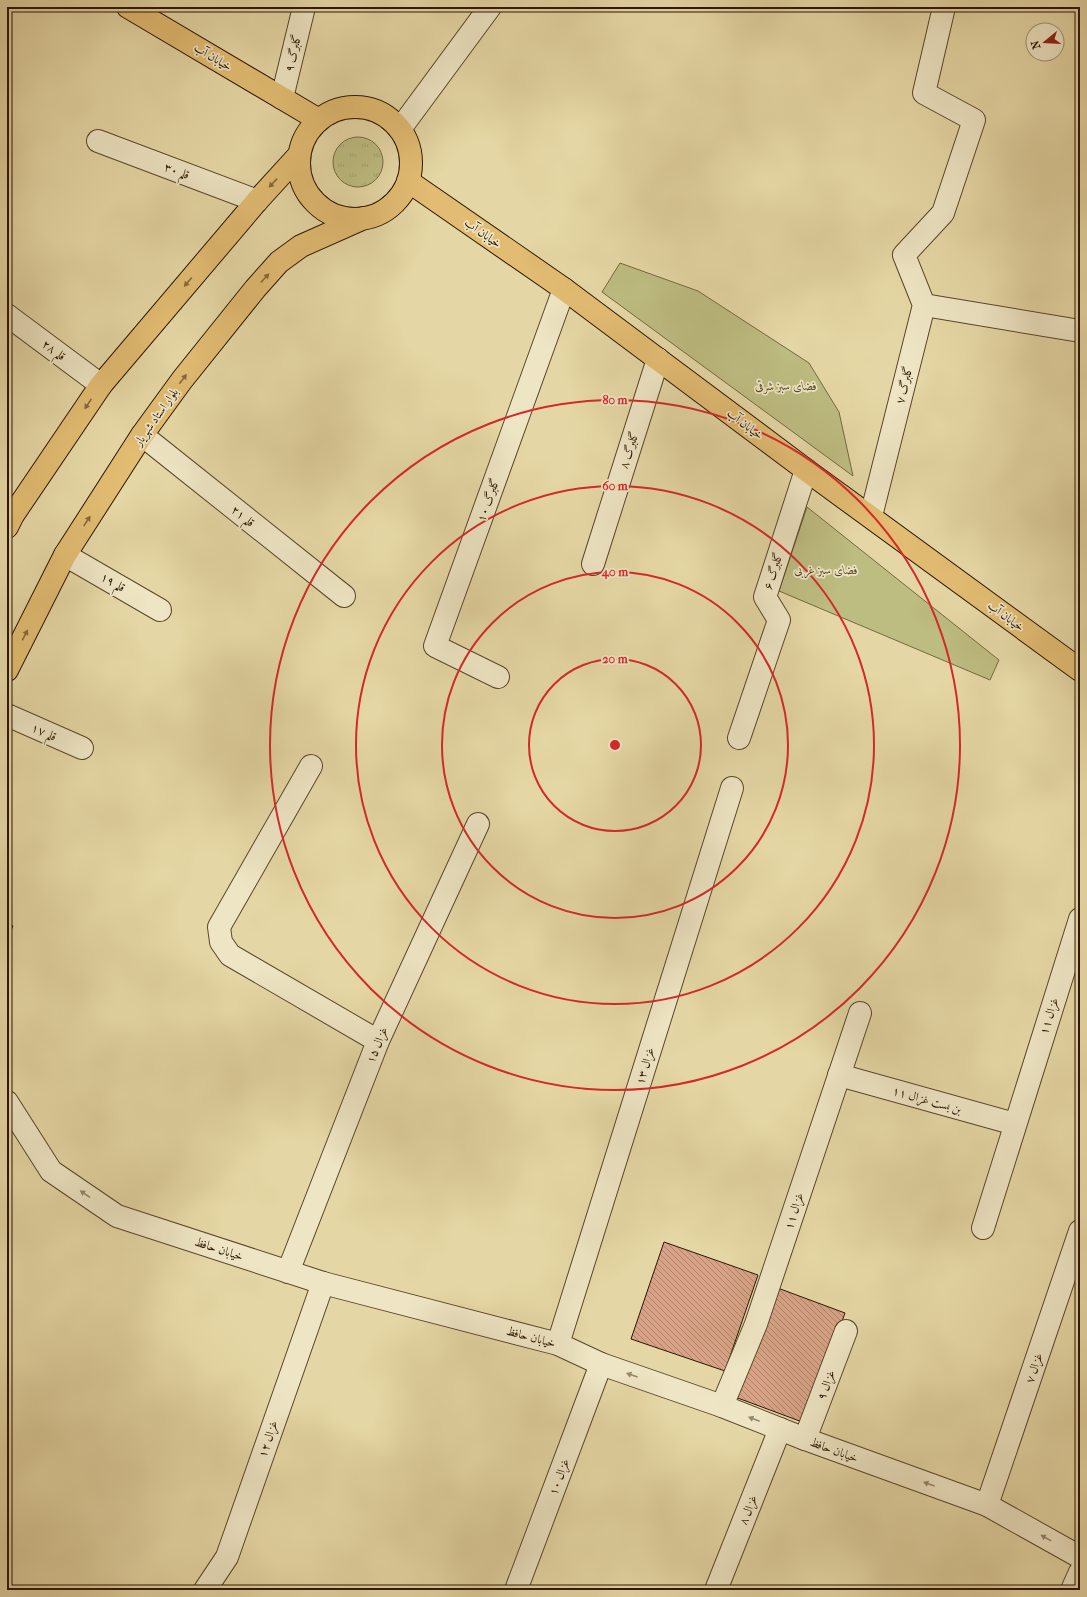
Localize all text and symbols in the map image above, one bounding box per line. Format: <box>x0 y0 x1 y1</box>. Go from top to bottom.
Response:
north arrow <box>1025 22 1065 62</box>
street label: گلبرگ ۹ <box>281 33 305 73</box>
text: N <box>1028 38 1043 51</box>
street label: خیابان آب <box>191 39 235 75</box>
street label: قلم ۳۰ <box>161 160 192 187</box>
one-way arrow <box>268 178 277 189</box>
street label: خیابان آب <box>461 214 505 252</box>
one-way arrow <box>260 273 269 282</box>
one-way arrow <box>183 277 192 287</box>
street label: قلم ۲۸ <box>36 337 69 367</box>
street label: گلبرگ ۷ <box>892 365 916 405</box>
one-way arrow <box>179 373 188 384</box>
park label: فضای سبز شرقی <box>755 379 817 394</box>
street label: بلوار استاد شهریار <box>130 385 182 450</box>
text: 80 m <box>602 393 629 407</box>
one-way arrow <box>84 399 92 409</box>
street label: خیابان آب <box>724 405 767 443</box>
street label: گلبرگ ۸ <box>615 429 643 471</box>
street label: گلبرگ ۱۰ <box>473 476 503 524</box>
text: 60 m <box>602 479 629 493</box>
street label: قلم ۲۱ <box>225 502 257 533</box>
one-way arrow <box>83 516 91 526</box>
street label: گلبرگ ۶ <box>759 550 787 592</box>
park label: فضای سبز غربی <box>794 563 858 579</box>
text: 40 m <box>601 565 629 580</box>
street label: قلم ۱۹ <box>96 569 128 599</box>
street label: خیابان آب <box>984 597 1028 635</box>
one-way arrow <box>21 629 28 641</box>
text: 20 m <box>602 652 629 666</box>
street label: قلم ۱۷ <box>27 720 59 748</box>
centre of rings <box>608 738 622 752</box>
street label: غزال ۱۱ <box>1036 996 1063 1037</box>
street label: غزال ۱۵ <box>363 1025 393 1066</box>
street label: غزال ۱۳ <box>633 1046 659 1087</box>
street label: بن بست غزال ۱۱ <box>890 1083 964 1119</box>
one-way arrow <box>80 1190 90 1198</box>
street label: غزال ۱۱ <box>781 1191 808 1232</box>
street label: خیابان حافظ <box>193 1235 245 1264</box>
street label: خیابان حافظ <box>505 1324 557 1350</box>
street label: غزال ۷ <box>1022 1351 1048 1386</box>
street label: غزال ۹ <box>814 1368 840 1403</box>
one-way arrow <box>626 1371 638 1377</box>
one-way arrow <box>748 1415 760 1421</box>
street label: غزال ۱۲ <box>255 1419 283 1460</box>
street label: خیابان حافظ <box>808 1435 860 1465</box>
street label: غزال ۱۰ <box>546 1457 574 1498</box>
one-way arrow <box>922 1480 934 1486</box>
street label: غزال ۸ <box>736 1493 762 1528</box>
one-way arrow <box>1040 1535 1052 1542</box>

